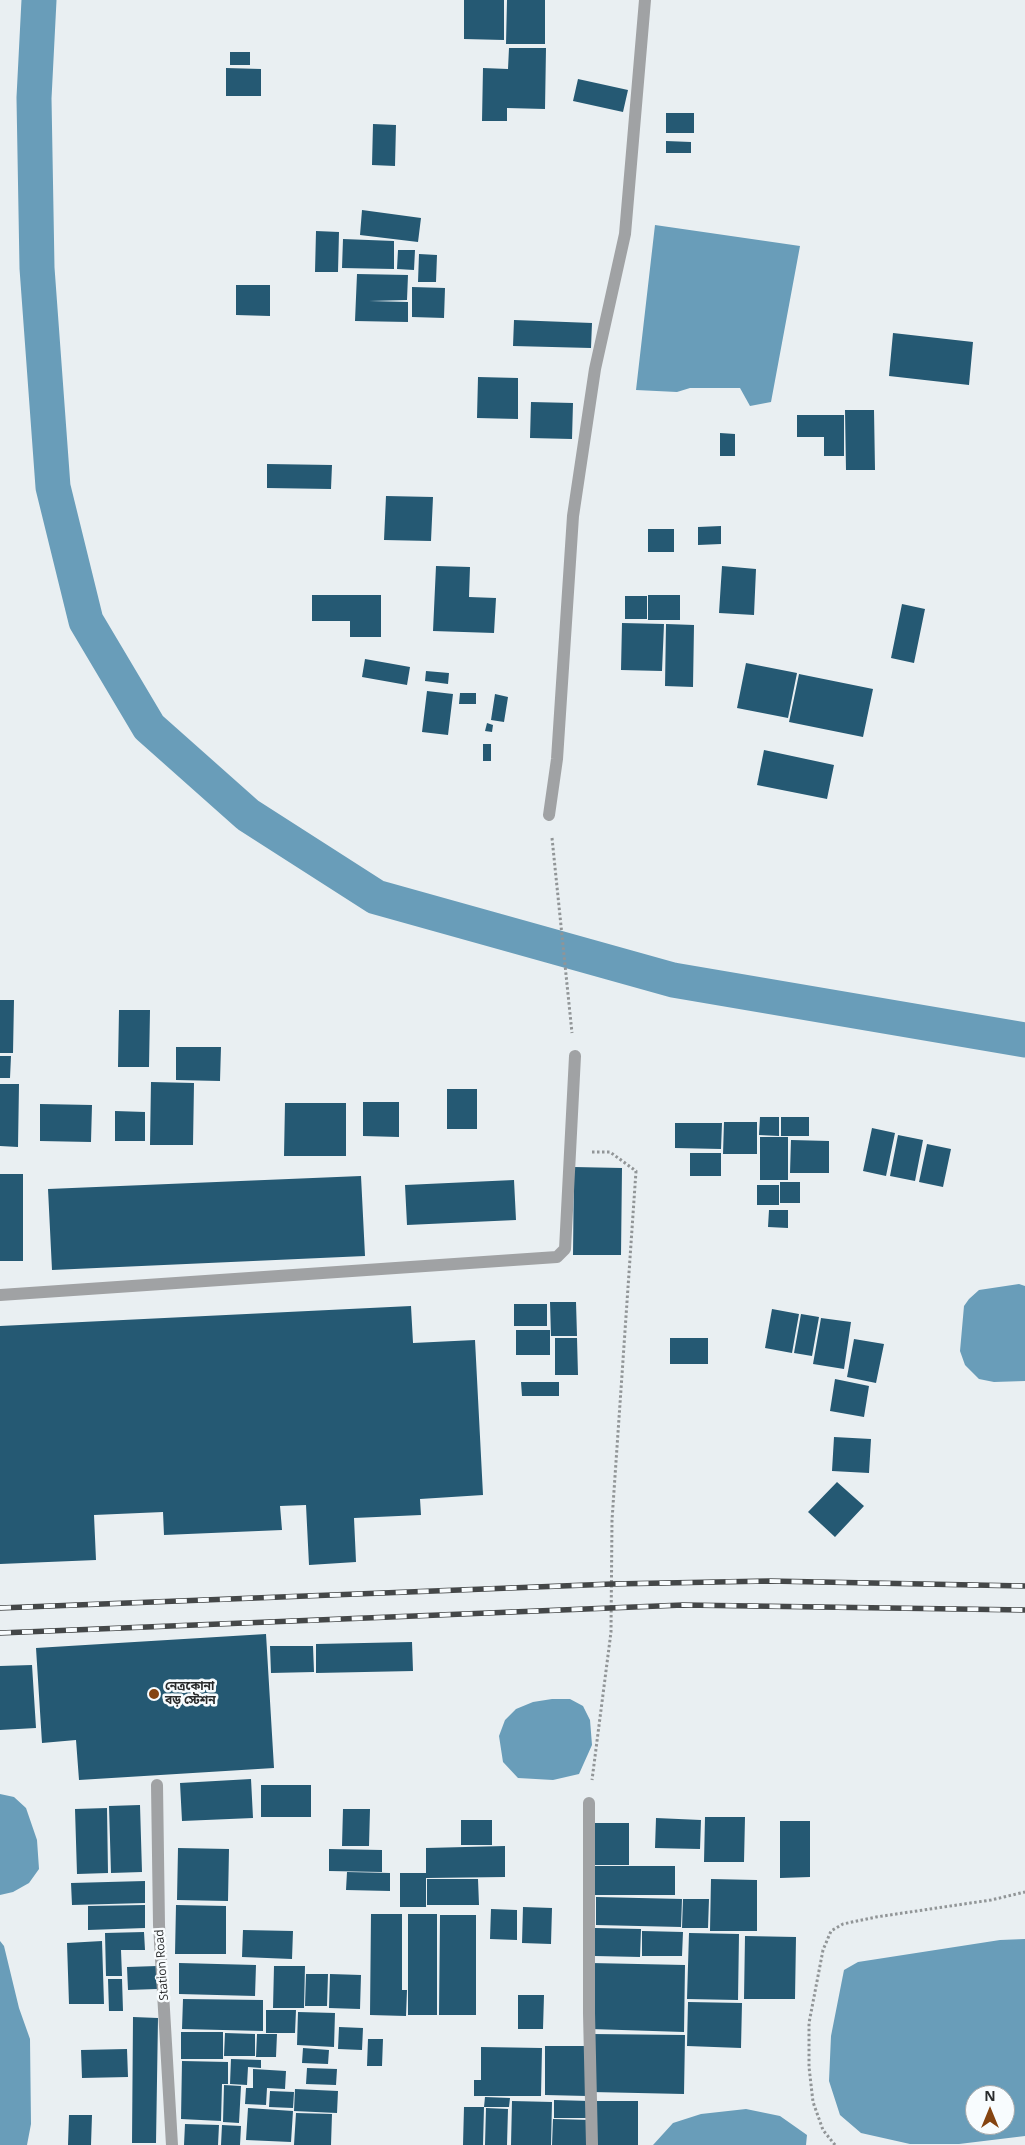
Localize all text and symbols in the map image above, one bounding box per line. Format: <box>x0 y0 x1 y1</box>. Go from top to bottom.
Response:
place label: নেত্রকোনা বড় স্টেশন <box>165 1680 216 1708</box>
marker: নেত্রকোনা বড় স্টেশন <box>147 1687 161 1701</box>
street label: Station Road <box>152 1929 172 2001</box>
north arrow <box>965 2085 1015 2135</box>
text: N <box>984 2086 996 2105</box>

